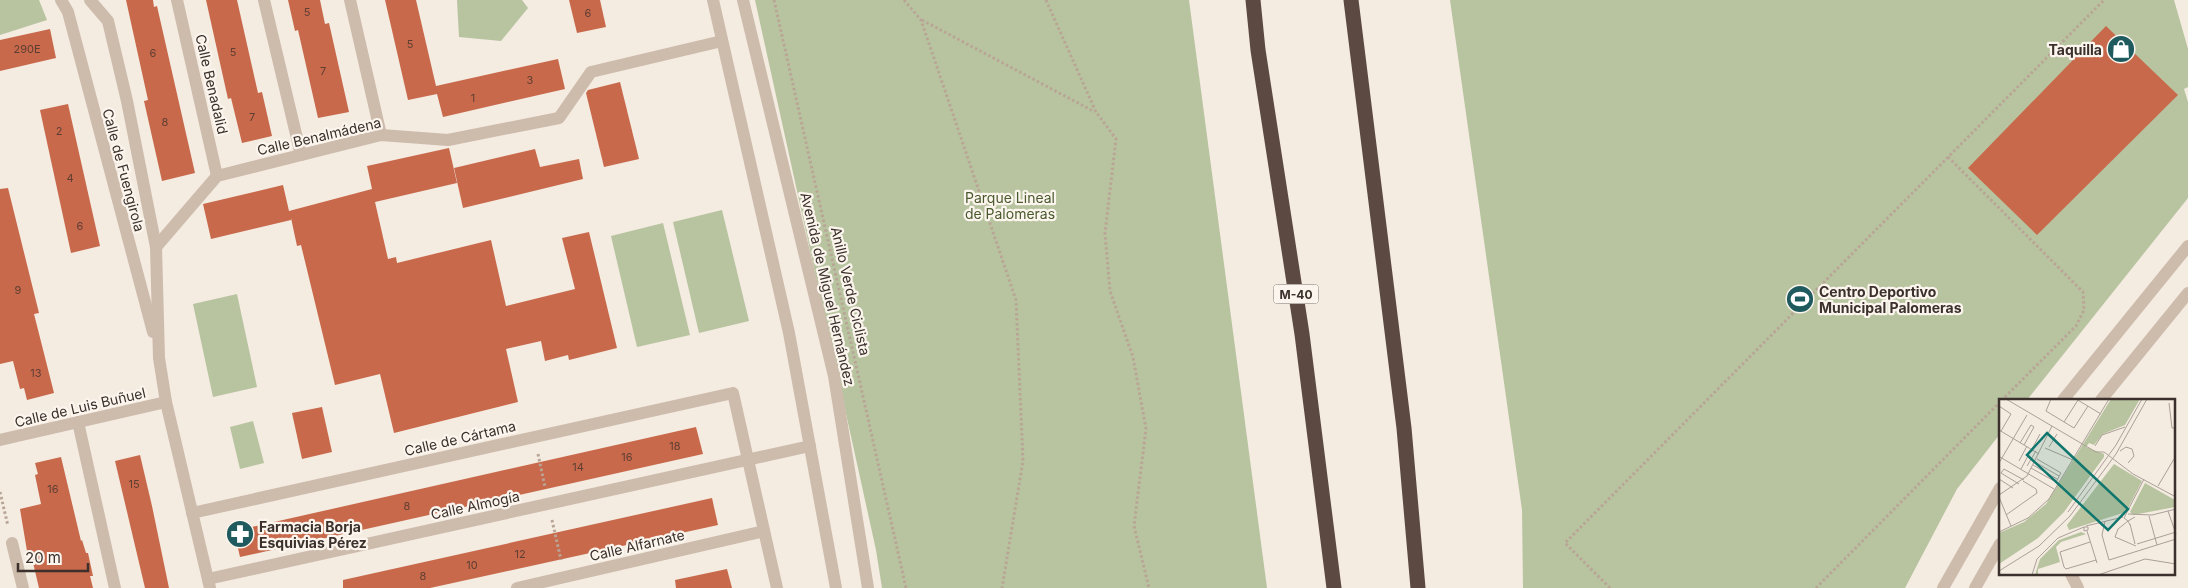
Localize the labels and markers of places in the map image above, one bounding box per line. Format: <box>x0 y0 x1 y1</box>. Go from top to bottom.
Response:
shop icon: Taquilla <box>2106 34 2136 64</box>
place label: Taquilla <box>2049 41 2102 58</box>
place label: Centro Deportivo Municipal Palomeras <box>1819 283 1962 316</box>
sports icon: Centro Deportivo Municipal Palomeras <box>1785 284 1815 314</box>
place label: Farmacia Borja Esquivias Pérez <box>259 518 367 551</box>
pharmacy icon: Farmacia Borja Esquivias Pérez <box>225 519 255 549</box>

